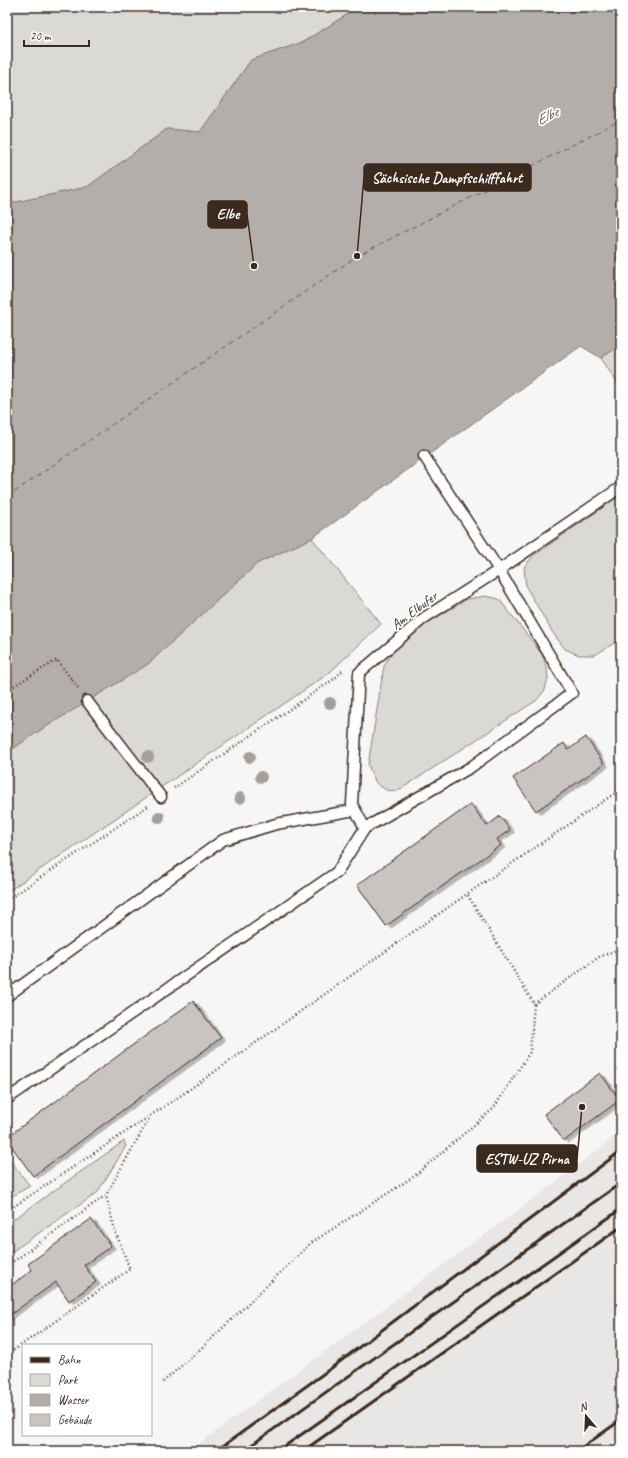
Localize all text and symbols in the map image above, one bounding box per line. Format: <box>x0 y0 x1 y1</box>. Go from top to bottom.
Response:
scale bar <box>24 22 89 48</box>
text: 20 m <box>30 28 52 44</box>
water label: Elbe <box>533 102 563 130</box>
callout: Sächsische Dampfschifffahrt <box>364 164 531 191</box>
text: Sächsische Dampfschifffahrt <box>372 169 524 188</box>
callout: Elbe <box>208 201 247 228</box>
text: Elbe <box>217 205 241 224</box>
street label: Am Elbufer <box>388 587 441 633</box>
callout: ESTW-UZ Pirna <box>477 1145 577 1172</box>
text: ESTW-UZ Pirna <box>485 1150 571 1169</box>
legend <box>22 1344 152 1436</box>
text: Bahn <box>58 1352 81 1368</box>
text: Park <box>58 1372 79 1388</box>
text: Wasser <box>58 1392 90 1408</box>
north arrow <box>566 1396 606 1436</box>
text: N <box>577 1398 590 1414</box>
text: Gebäude <box>58 1412 92 1428</box>

